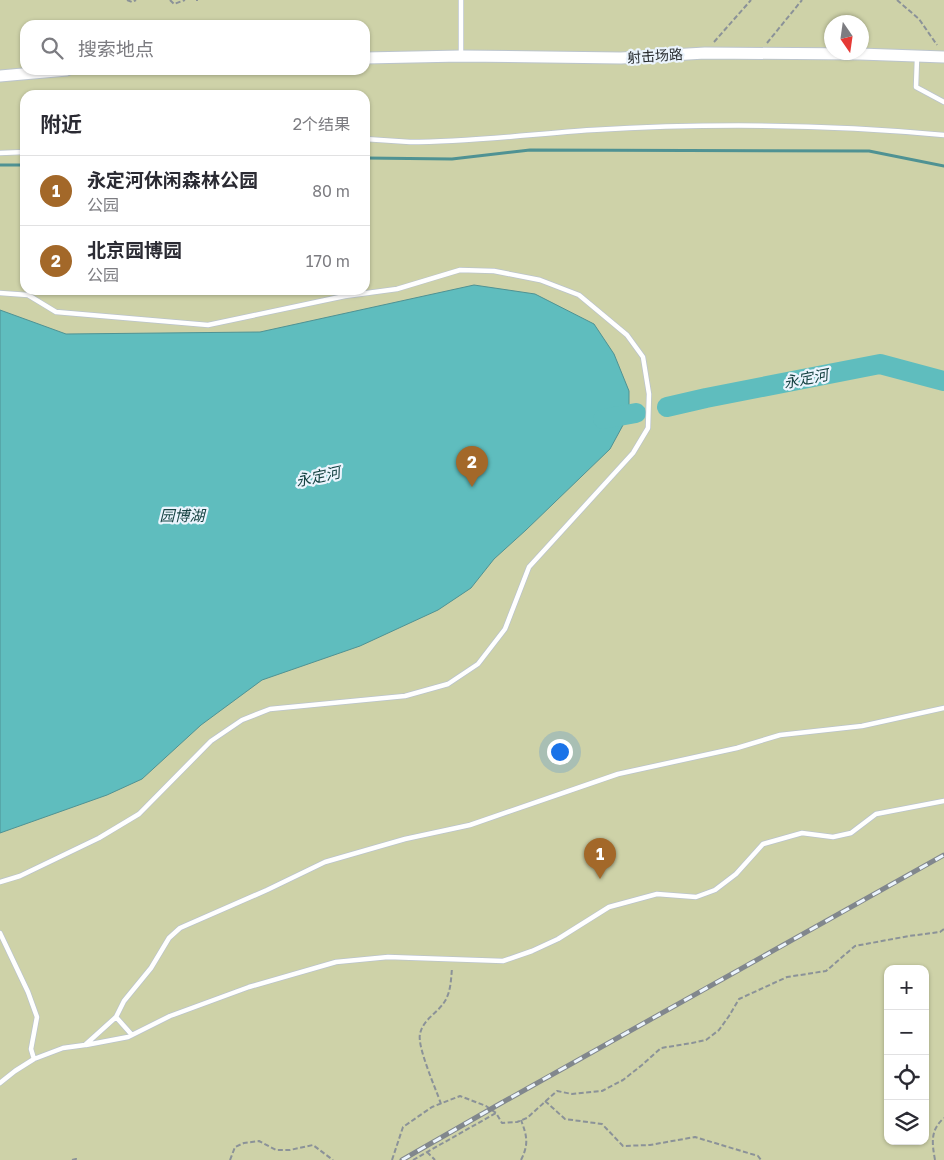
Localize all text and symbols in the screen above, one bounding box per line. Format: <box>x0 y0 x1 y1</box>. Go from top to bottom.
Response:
north arrow <box>824 15 869 60</box>
search box <box>20 20 370 75</box>
icon: search <box>38 34 66 62</box>
text: 搜索地点 <box>78 37 154 60</box>
street label: 射击场路 <box>626 45 683 66</box>
text: 附近 <box>40 111 82 137</box>
text: 2个结果 <box>293 114 350 134</box>
text: 永定河休闲森林公园 <box>87 168 258 191</box>
text: 1 <box>52 181 60 201</box>
text: 80 m <box>312 181 350 201</box>
text: 公园 <box>87 195 119 215</box>
text: 北京园博园 <box>87 238 182 261</box>
text: 2 <box>51 251 61 271</box>
text: 170 m <box>306 251 350 271</box>
text: 公园 <box>87 265 119 285</box>
water label: 永定河 <box>782 364 833 391</box>
pin: 2 <box>456 446 488 487</box>
water label: 永定河 <box>294 462 345 490</box>
water label: 园博湖 <box>159 506 206 524</box>
your location <box>547 739 573 765</box>
pin: 1 <box>584 838 616 879</box>
map controls <box>884 965 929 1145</box>
button: + <box>884 965 929 1010</box>
button: − <box>884 1010 929 1055</box>
button: locate <box>884 1055 929 1100</box>
button: layers <box>884 1100 929 1145</box>

